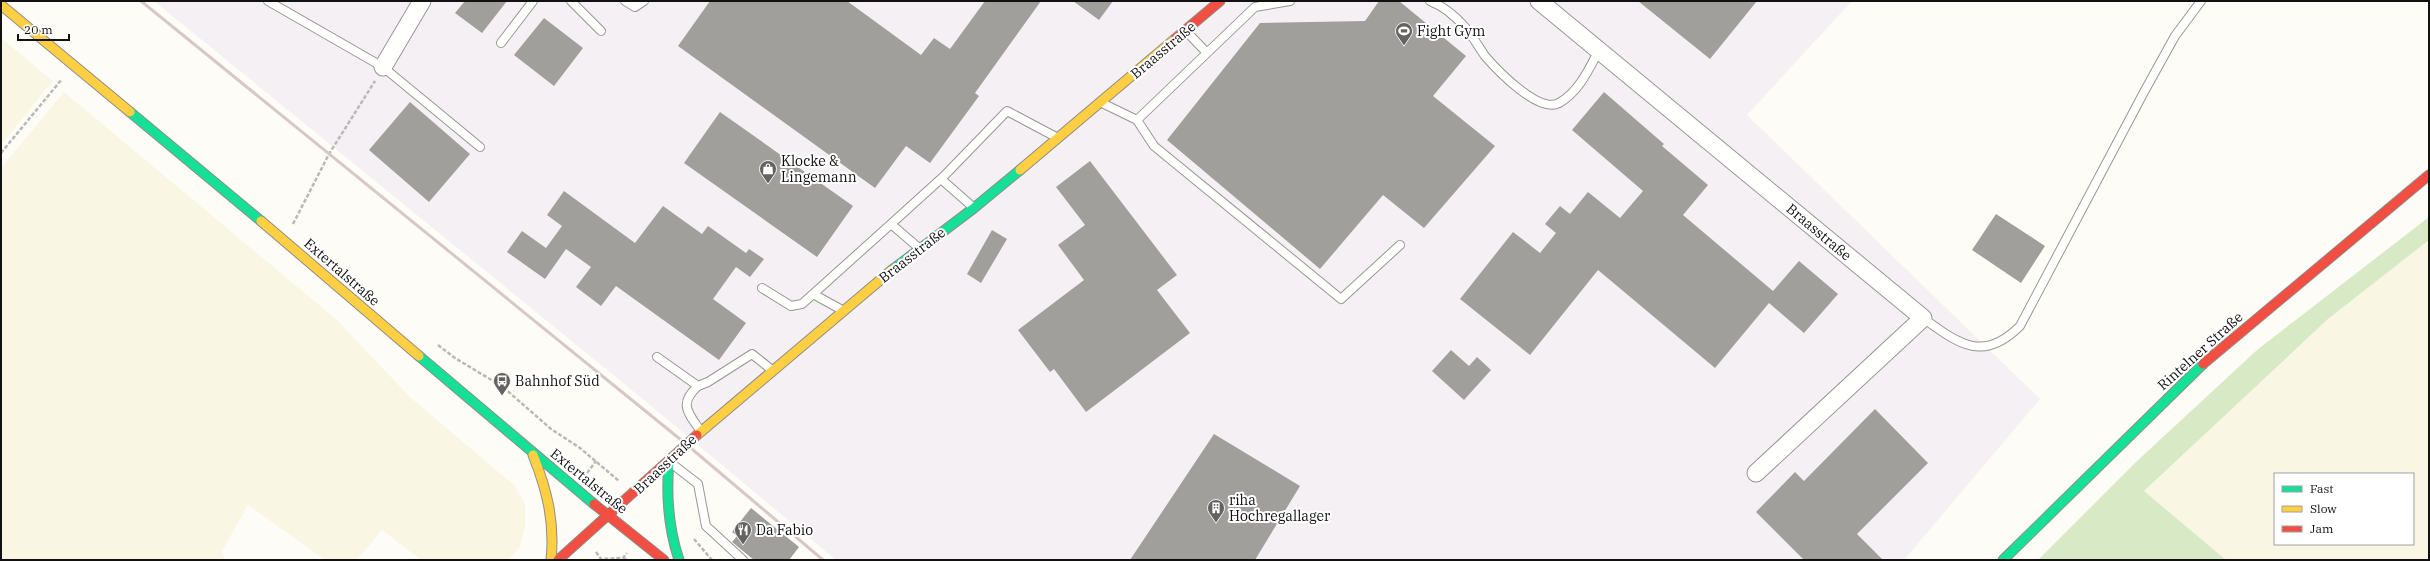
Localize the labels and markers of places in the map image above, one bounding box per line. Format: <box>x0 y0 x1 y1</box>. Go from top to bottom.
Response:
sports icon: Fight Gym <box>1394 21 1414 46</box>
place label: Fight Gym <box>1417 22 1485 40</box>
place label: Klocke & Lingemann <box>781 152 857 186</box>
shop icon: Klocke & Lingemann <box>758 159 778 184</box>
bus stop icon: Bahnhof Süd <box>492 371 512 396</box>
place label: Bahnhof Süd <box>515 372 600 390</box>
place label: riha Hochregallager <box>1229 491 1331 525</box>
building icon: riha Hochregallager <box>1206 498 1226 523</box>
restaurant icon: Da Fabio <box>733 520 753 545</box>
place label: Da Fabio <box>756 521 813 539</box>

